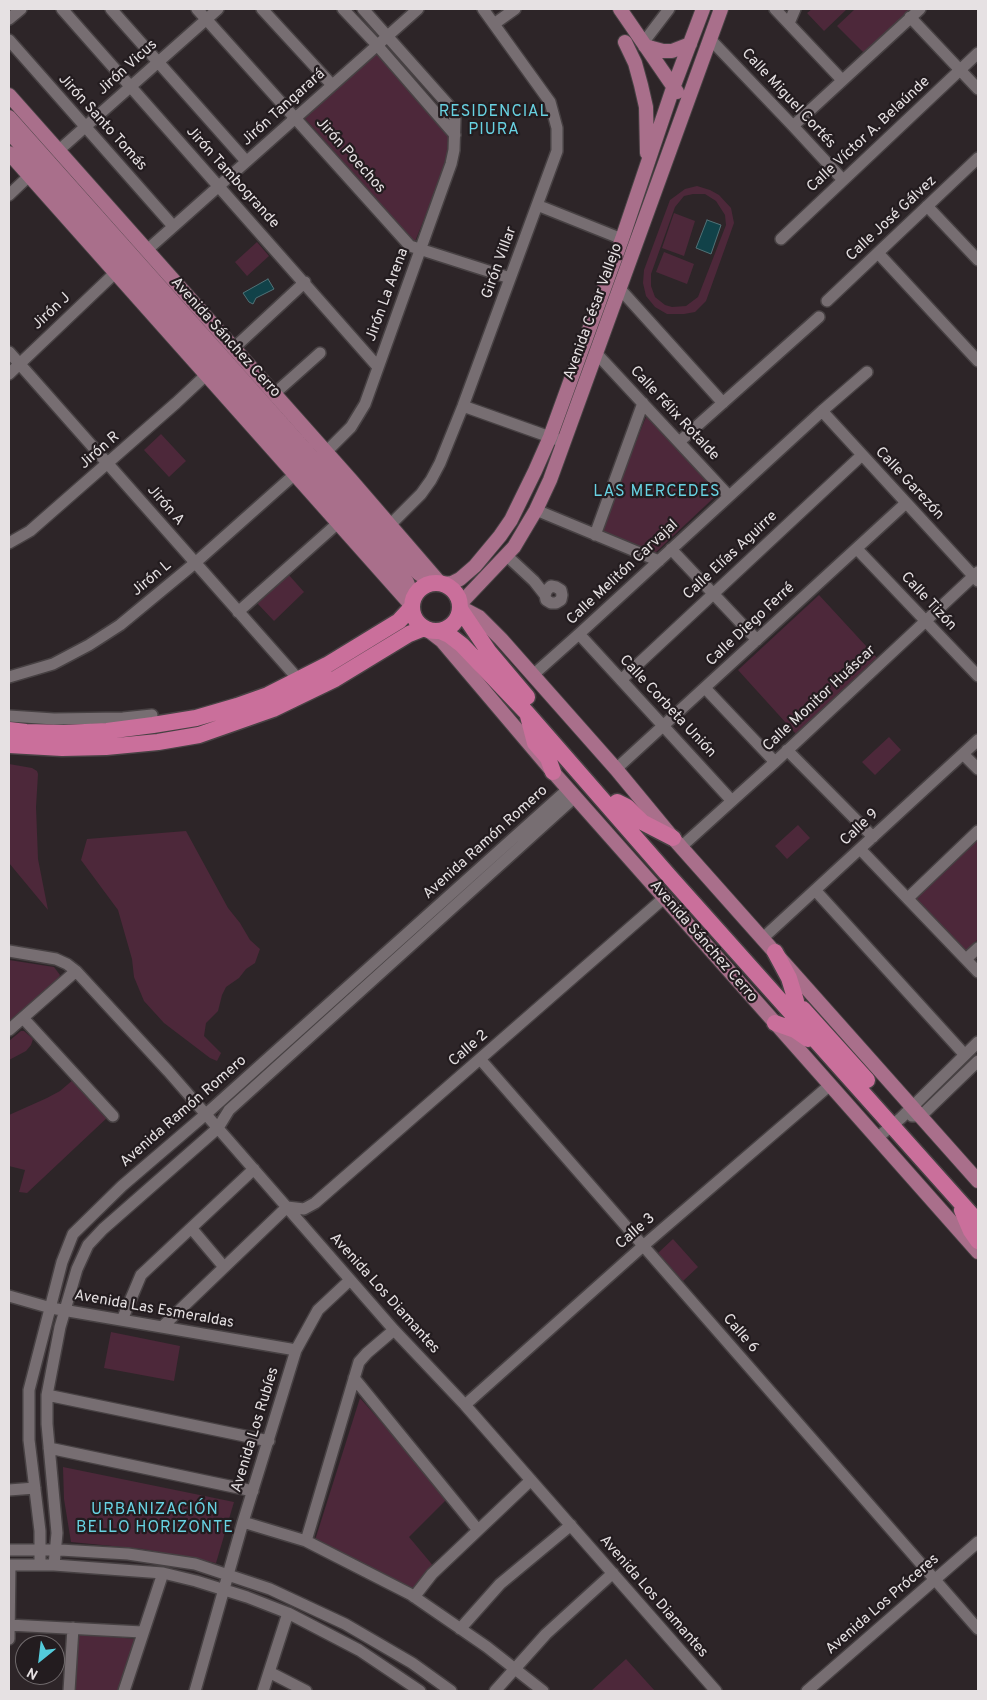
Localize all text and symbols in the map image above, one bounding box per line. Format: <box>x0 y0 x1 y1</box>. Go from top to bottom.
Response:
street label: Jirón Vicus <box>94 36 162 100</box>
street label: Calle Miguel Cortés <box>737 45 839 153</box>
street label: Jirón Tangarará <box>238 66 330 150</box>
street label: Jirón Santo Tomás <box>54 71 150 175</box>
street label: Calle Víctor A. Belaúnde <box>804 73 934 197</box>
district label: RESIDENCIAL PIURA <box>437 103 551 141</box>
street label: Jirón Poechos <box>311 114 389 198</box>
street label: Jirón Tambogrande <box>181 123 283 233</box>
street label: Calle José Gálvez <box>843 172 941 266</box>
street label: Girón Villar <box>479 225 521 301</box>
street label: Avenida César Vallejo <box>561 241 627 383</box>
street label: Jirón La Arena <box>363 246 413 344</box>
street label: Avenida Sánchez Cerro <box>166 274 284 402</box>
street label: Jirón J <box>29 290 75 334</box>
street label: Calle Félix Rotalde <box>625 363 723 465</box>
street label: Jirón R <box>76 429 124 473</box>
street label: Calle Garezón <box>871 444 947 524</box>
street label: Jirón A <box>142 482 188 530</box>
district label: LAS MERCEDES <box>592 483 722 503</box>
street label: Calle Elías Aguirre <box>680 508 782 604</box>
street label: Calle Melitón Carvajal <box>564 517 682 629</box>
street label: Jirón L <box>129 557 175 601</box>
street label: Calle Tizón <box>896 569 960 635</box>
street label: Calle Diego Ferré <box>703 579 799 671</box>
street label: Calle Monitor Huáscar <box>760 642 880 756</box>
street label: Calle Corbeta Unión <box>615 652 719 762</box>
street label: Avenida Ramón Romero <box>420 782 552 904</box>
street label: Calle 9 <box>837 806 883 850</box>
street label: Avenida Sánchez Cerro <box>645 877 761 1007</box>
street label: Calle 2 <box>446 1027 492 1071</box>
street label: Avenida Ramón Romero <box>117 1052 251 1172</box>
street label: Calle 3 <box>613 1210 659 1254</box>
street label: Avenida Los Diamantes <box>325 1230 443 1358</box>
street label: Avenida Las Esmeraldas <box>73 1287 235 1333</box>
street label: Calle 6 <box>718 1311 762 1357</box>
street label: Avenida Los Rubíes <box>228 1365 284 1495</box>
district label: URBANIZACIÓN BELLO HORIZONTE <box>74 1501 236 1539</box>
street label: Avenida Los Diamantes <box>595 1532 711 1662</box>
street label: Avenida Los Próceres <box>823 1551 943 1659</box>
north arrow <box>15 1635 65 1685</box>
text: N <box>24 1663 41 1683</box>

